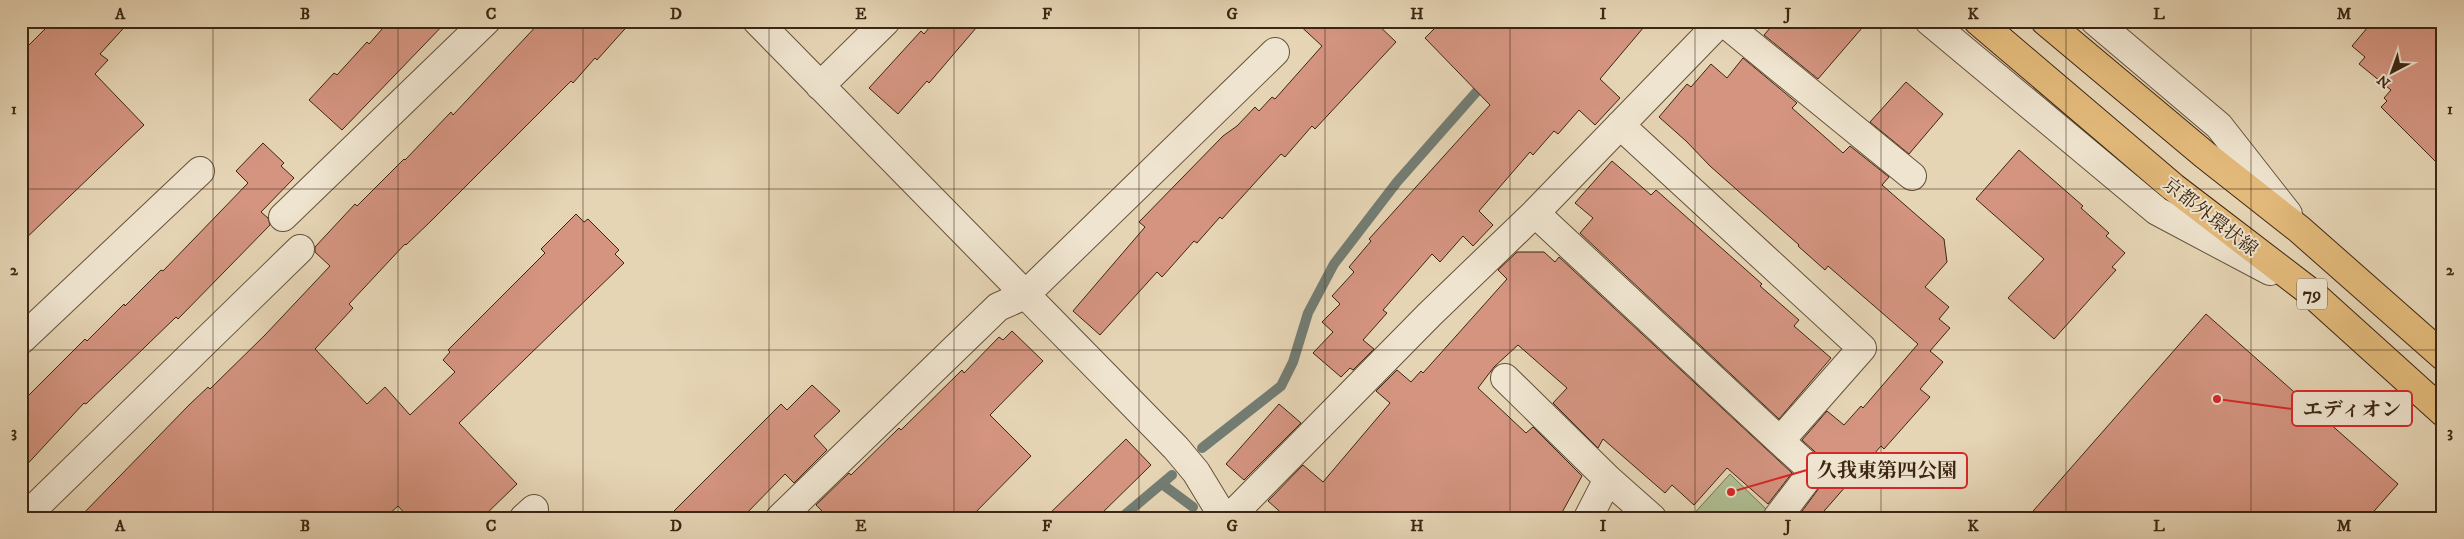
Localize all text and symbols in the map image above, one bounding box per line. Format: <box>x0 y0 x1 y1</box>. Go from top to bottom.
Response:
text: A <box>114 4 126 24</box>
text: B <box>300 4 310 24</box>
text: C <box>486 4 496 24</box>
text: D <box>670 4 682 24</box>
text: E <box>855 4 867 24</box>
text: F <box>1042 4 1052 24</box>
text: G <box>1226 4 1238 24</box>
text: H <box>1410 4 1424 24</box>
text: I <box>1600 4 1607 24</box>
text: J <box>1783 4 1792 24</box>
text: K <box>1967 4 1979 24</box>
text: L <box>2153 4 2165 24</box>
text: M <box>2337 4 2352 24</box>
north arrow <box>2366 48 2416 98</box>
text: N <box>2374 70 2394 92</box>
text: 1 <box>11 99 17 119</box>
text: 1 <box>2447 99 2453 119</box>
street label: 京都外環状線 <box>2158 173 2262 261</box>
text: 2 <box>10 260 19 280</box>
text: 2 <box>2446 260 2455 280</box>
road number: 79 <box>2297 278 2327 310</box>
callout: エディオン <box>2292 391 2412 426</box>
text: エディオン <box>2303 398 2401 423</box>
text: 3 <box>11 422 17 442</box>
text: 3 <box>2447 422 2453 442</box>
callout: 久我東第四公園 <box>1807 453 1967 488</box>
text: 久我東第四公園 <box>1817 459 1957 484</box>
text: A <box>114 516 126 536</box>
text: B <box>300 516 310 536</box>
text: C <box>486 516 496 536</box>
text: D <box>670 516 682 536</box>
text: E <box>855 516 867 536</box>
text: F <box>1042 516 1052 536</box>
text: G <box>1226 516 1238 536</box>
text: H <box>1410 516 1424 536</box>
text: I <box>1600 516 1607 536</box>
text: J <box>1783 516 1792 536</box>
text: K <box>1967 516 1979 536</box>
text: L <box>2153 516 2165 536</box>
text: M <box>2337 516 2352 536</box>

